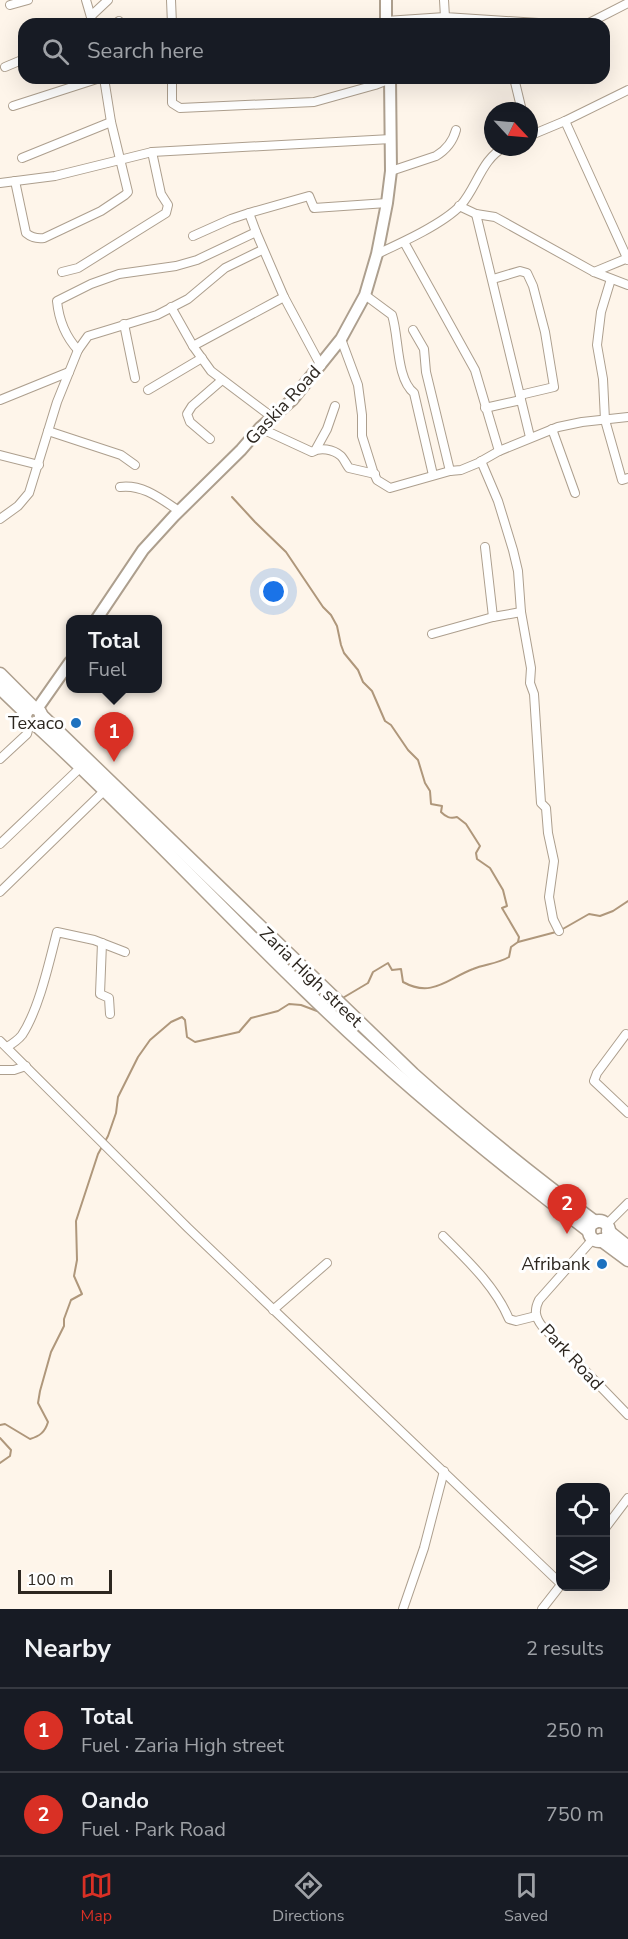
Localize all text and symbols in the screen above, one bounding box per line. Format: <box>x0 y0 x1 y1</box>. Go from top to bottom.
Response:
search box <box>18 18 610 84</box>
icon: search <box>39 35 72 68</box>
text: Search here <box>87 36 204 66</box>
north arrow <box>484 102 538 156</box>
street label: Gaskia Road <box>240 360 326 450</box>
your location <box>259 577 288 606</box>
popup <box>66 615 162 693</box>
text: Total <box>88 626 140 656</box>
text: Fuel <box>88 656 127 683</box>
place label: Texaco <box>8 711 64 735</box>
pin: 1 <box>94 712 134 762</box>
marker: Texaco <box>69 716 83 730</box>
street label: Zaria High street <box>254 922 368 1033</box>
pin: 2 <box>548 1184 586 1234</box>
place label: Afribank <box>521 1252 591 1276</box>
marker: Afribank <box>595 1257 609 1271</box>
street label: Park Road <box>535 1319 609 1395</box>
map controls <box>556 1483 610 1591</box>
button: locate <box>556 1483 610 1537</box>
button: layers <box>556 1537 610 1591</box>
scale bar <box>18 1567 112 1594</box>
text: 100 m <box>27 1569 74 1591</box>
text: Nearby <box>24 1631 111 1666</box>
text: 2 results <box>526 1635 604 1662</box>
text: Total <box>81 1702 133 1732</box>
text: 1 <box>38 1717 50 1744</box>
text: 250 m <box>546 1717 604 1744</box>
text: Fuel · Zaria High street <box>81 1732 284 1759</box>
text: Oando <box>81 1786 149 1816</box>
text: 2 <box>38 1801 50 1828</box>
text: 750 m <box>546 1801 604 1828</box>
text: Fuel · Park Road <box>81 1816 226 1843</box>
tab: Map <box>80 1869 113 1927</box>
tab: Directions <box>272 1869 344 1927</box>
tab: Saved <box>504 1869 548 1927</box>

